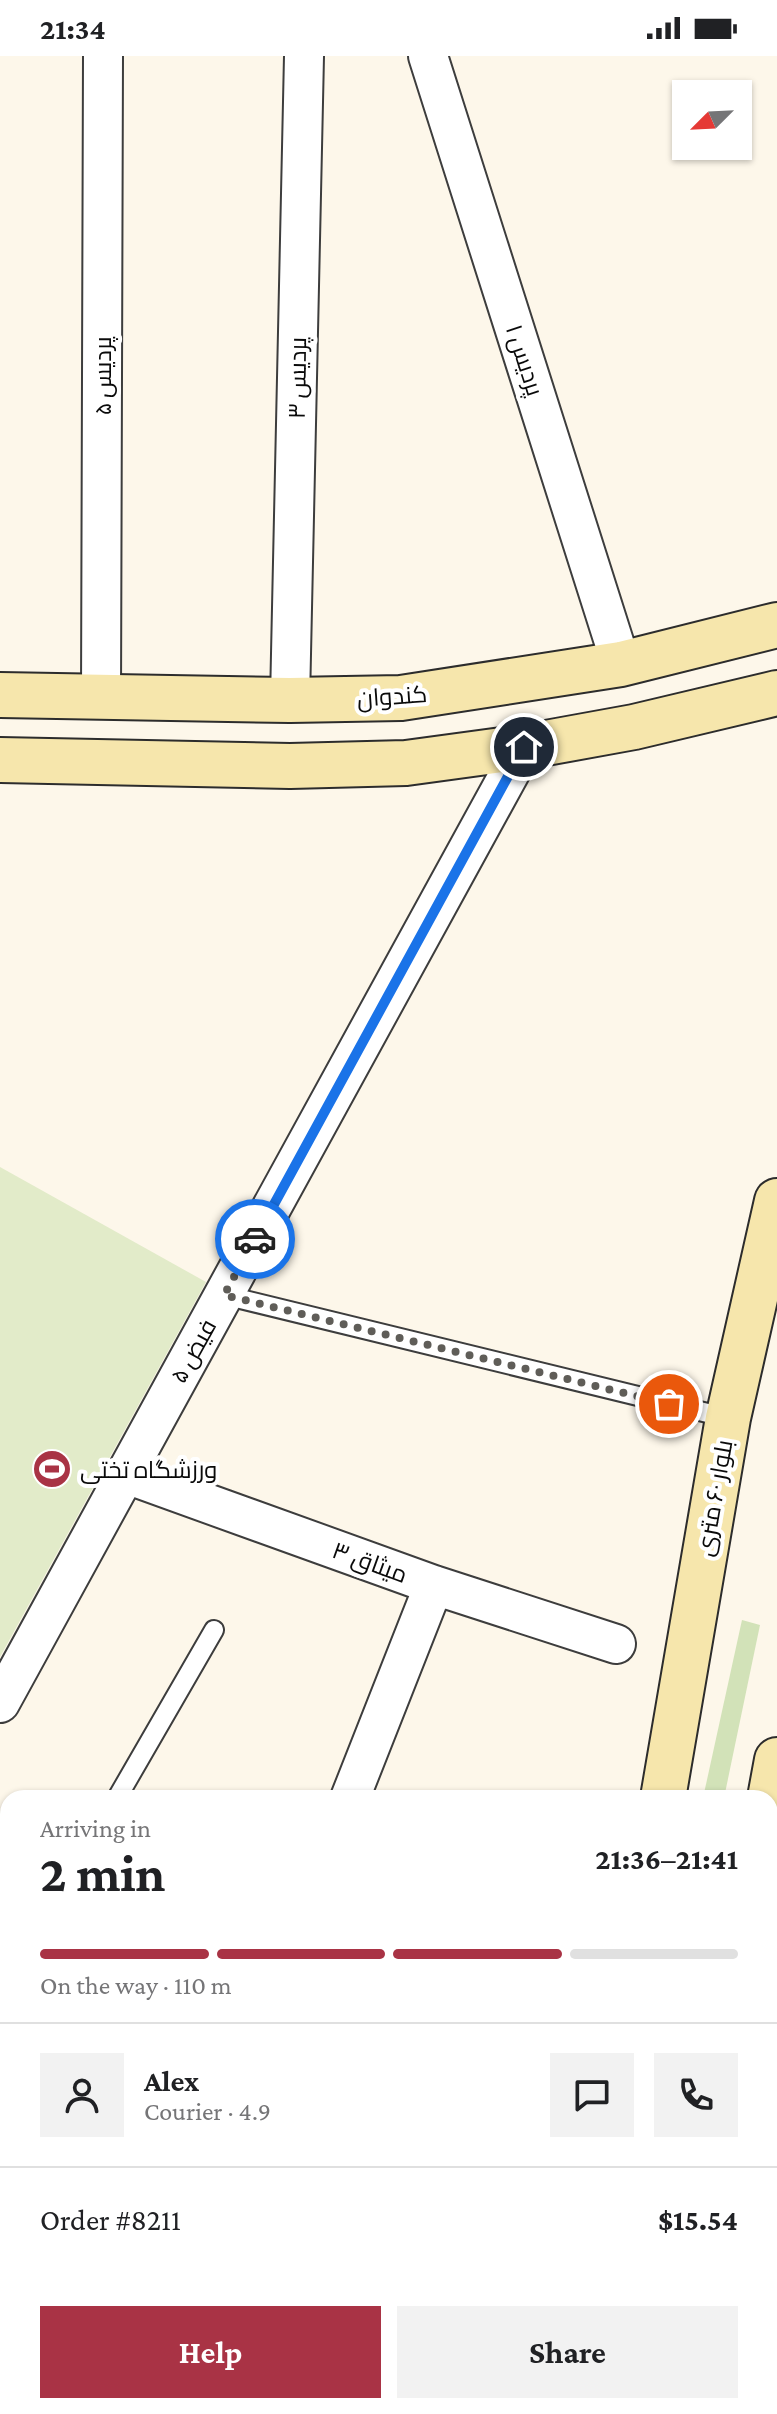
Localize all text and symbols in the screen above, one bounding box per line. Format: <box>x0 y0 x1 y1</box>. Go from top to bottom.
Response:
text: 21:34 <box>40 12 106 45</box>
north arrow <box>672 80 752 160</box>
map controls <box>672 80 752 160</box>
street label: پردیس ۱ <box>498 321 549 401</box>
street label: پردیس ۵ <box>89 336 119 416</box>
street label: پردیس ۳ <box>283 336 314 419</box>
street label: کندوان <box>356 680 428 713</box>
pin <box>490 713 558 781</box>
icon: home <box>502 725 546 769</box>
courier <box>215 1199 295 1279</box>
icon: car <box>233 1217 277 1261</box>
street label: فیض ۵ <box>165 1314 222 1388</box>
pin <box>635 1370 703 1438</box>
icon: bag <box>647 1382 691 1426</box>
street label: بلوار ۶۰ متری <box>690 1438 739 1559</box>
sports icon: ورزشگاه تختی <box>31 1448 73 1490</box>
place label: ورزشگاه تختی <box>80 1456 217 1484</box>
street label: میثاق ۳ <box>328 1536 411 1590</box>
text: Arriving in <box>40 1814 151 1843</box>
text: 21:36–21:41 <box>595 1842 738 1875</box>
text: 2 min <box>40 1844 165 1902</box>
text: On the way · 110 m <box>40 1971 232 2000</box>
button: person <box>40 2053 124 2137</box>
button: chat <box>550 2053 634 2137</box>
button: phone <box>654 2053 738 2137</box>
text: Alex <box>144 2064 199 2097</box>
text: Courier · 4.9 <box>144 2097 271 2126</box>
text: Order #8211 <box>40 2203 181 2236</box>
text: $15.54 <box>658 2203 738 2236</box>
button: Help <box>40 2306 381 2398</box>
button: Share <box>397 2306 738 2398</box>

